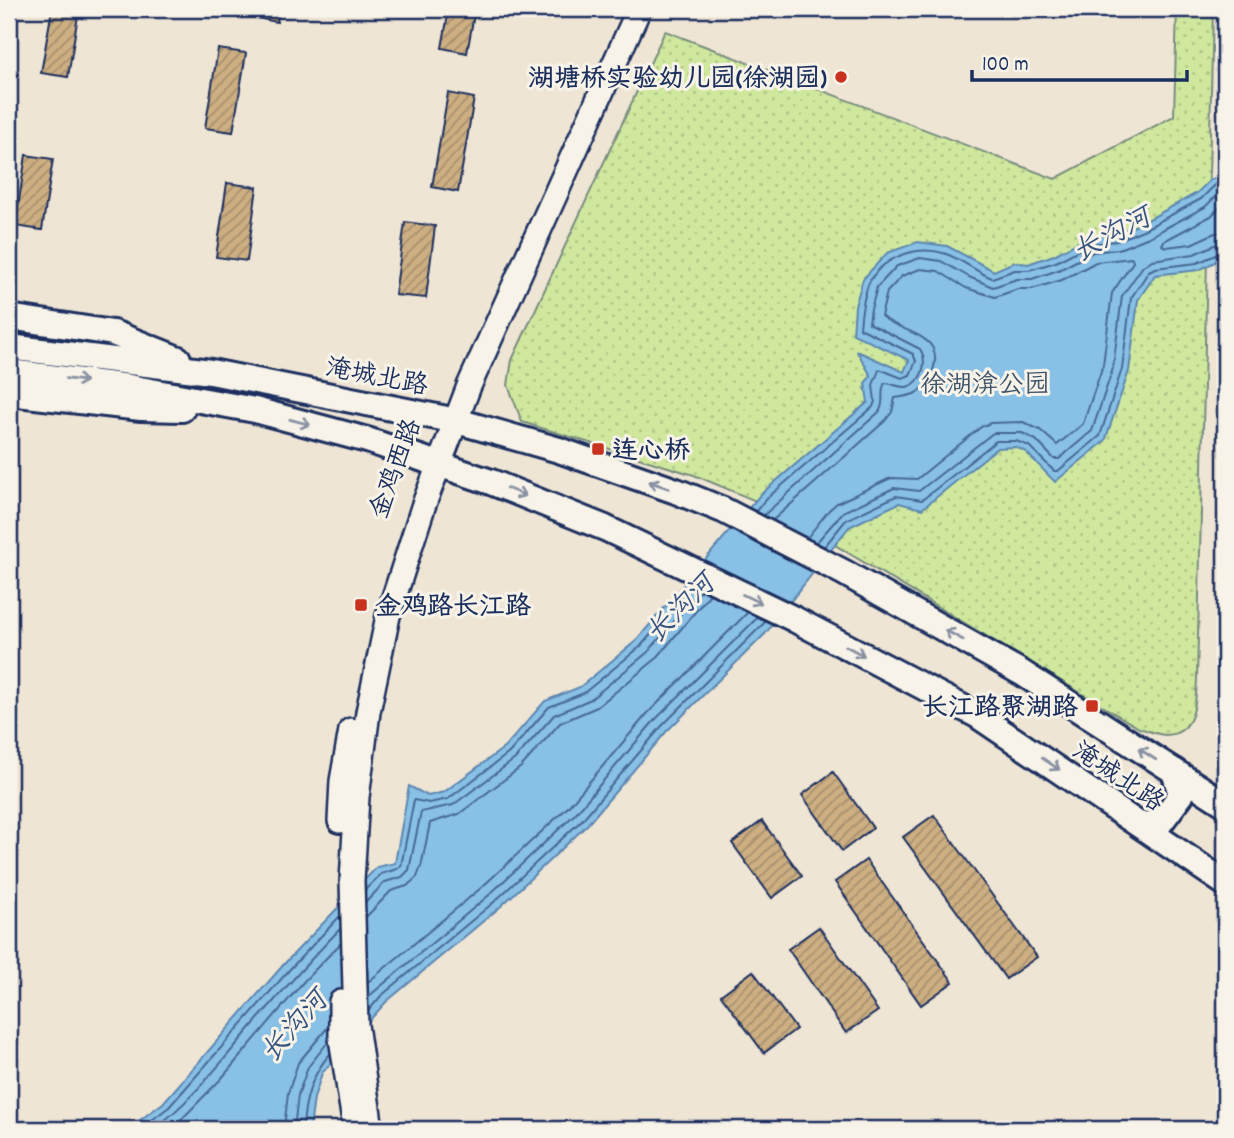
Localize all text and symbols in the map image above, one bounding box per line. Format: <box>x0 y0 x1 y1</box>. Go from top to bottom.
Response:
scale bar <box>972 38 1187 82</box>
text: 100 m <box>982 51 1029 81</box>
place label: 湖塘桥实验幼儿园(徐湖园) <box>528 62 827 99</box>
marker: 湖塘桥实验幼儿园(徐湖园) <box>833 69 849 85</box>
water label: 长沟河 <box>1067 198 1163 275</box>
street label: 淹城北路 <box>322 350 431 407</box>
park label: 徐湖渰公园 <box>920 368 1050 405</box>
one-way arrow <box>65 374 87 387</box>
street label: 金鸡西路 <box>362 414 432 524</box>
one-way arrow <box>288 416 311 429</box>
place label: 连心桥 <box>612 434 690 471</box>
marker: 连心桥 <box>590 441 606 457</box>
one-way arrow <box>649 478 671 490</box>
one-way arrow <box>505 487 526 500</box>
water label: 长沟河 <box>639 564 729 654</box>
place label: 金鸡路长江路 <box>375 590 531 627</box>
one-way arrow <box>741 593 762 607</box>
marker: 金鸡路长江路 <box>353 597 369 613</box>
one-way arrow <box>944 628 964 642</box>
one-way arrow <box>844 644 864 658</box>
place label: 长江路聚湖路 <box>922 691 1078 728</box>
marker: 长江路聚湖路 <box>1084 698 1100 714</box>
street label: 淹城北路 <box>1064 733 1171 822</box>
one-way arrow <box>1138 746 1158 760</box>
one-way arrow <box>1041 757 1060 772</box>
water label: 长沟河 <box>254 981 342 1073</box>

